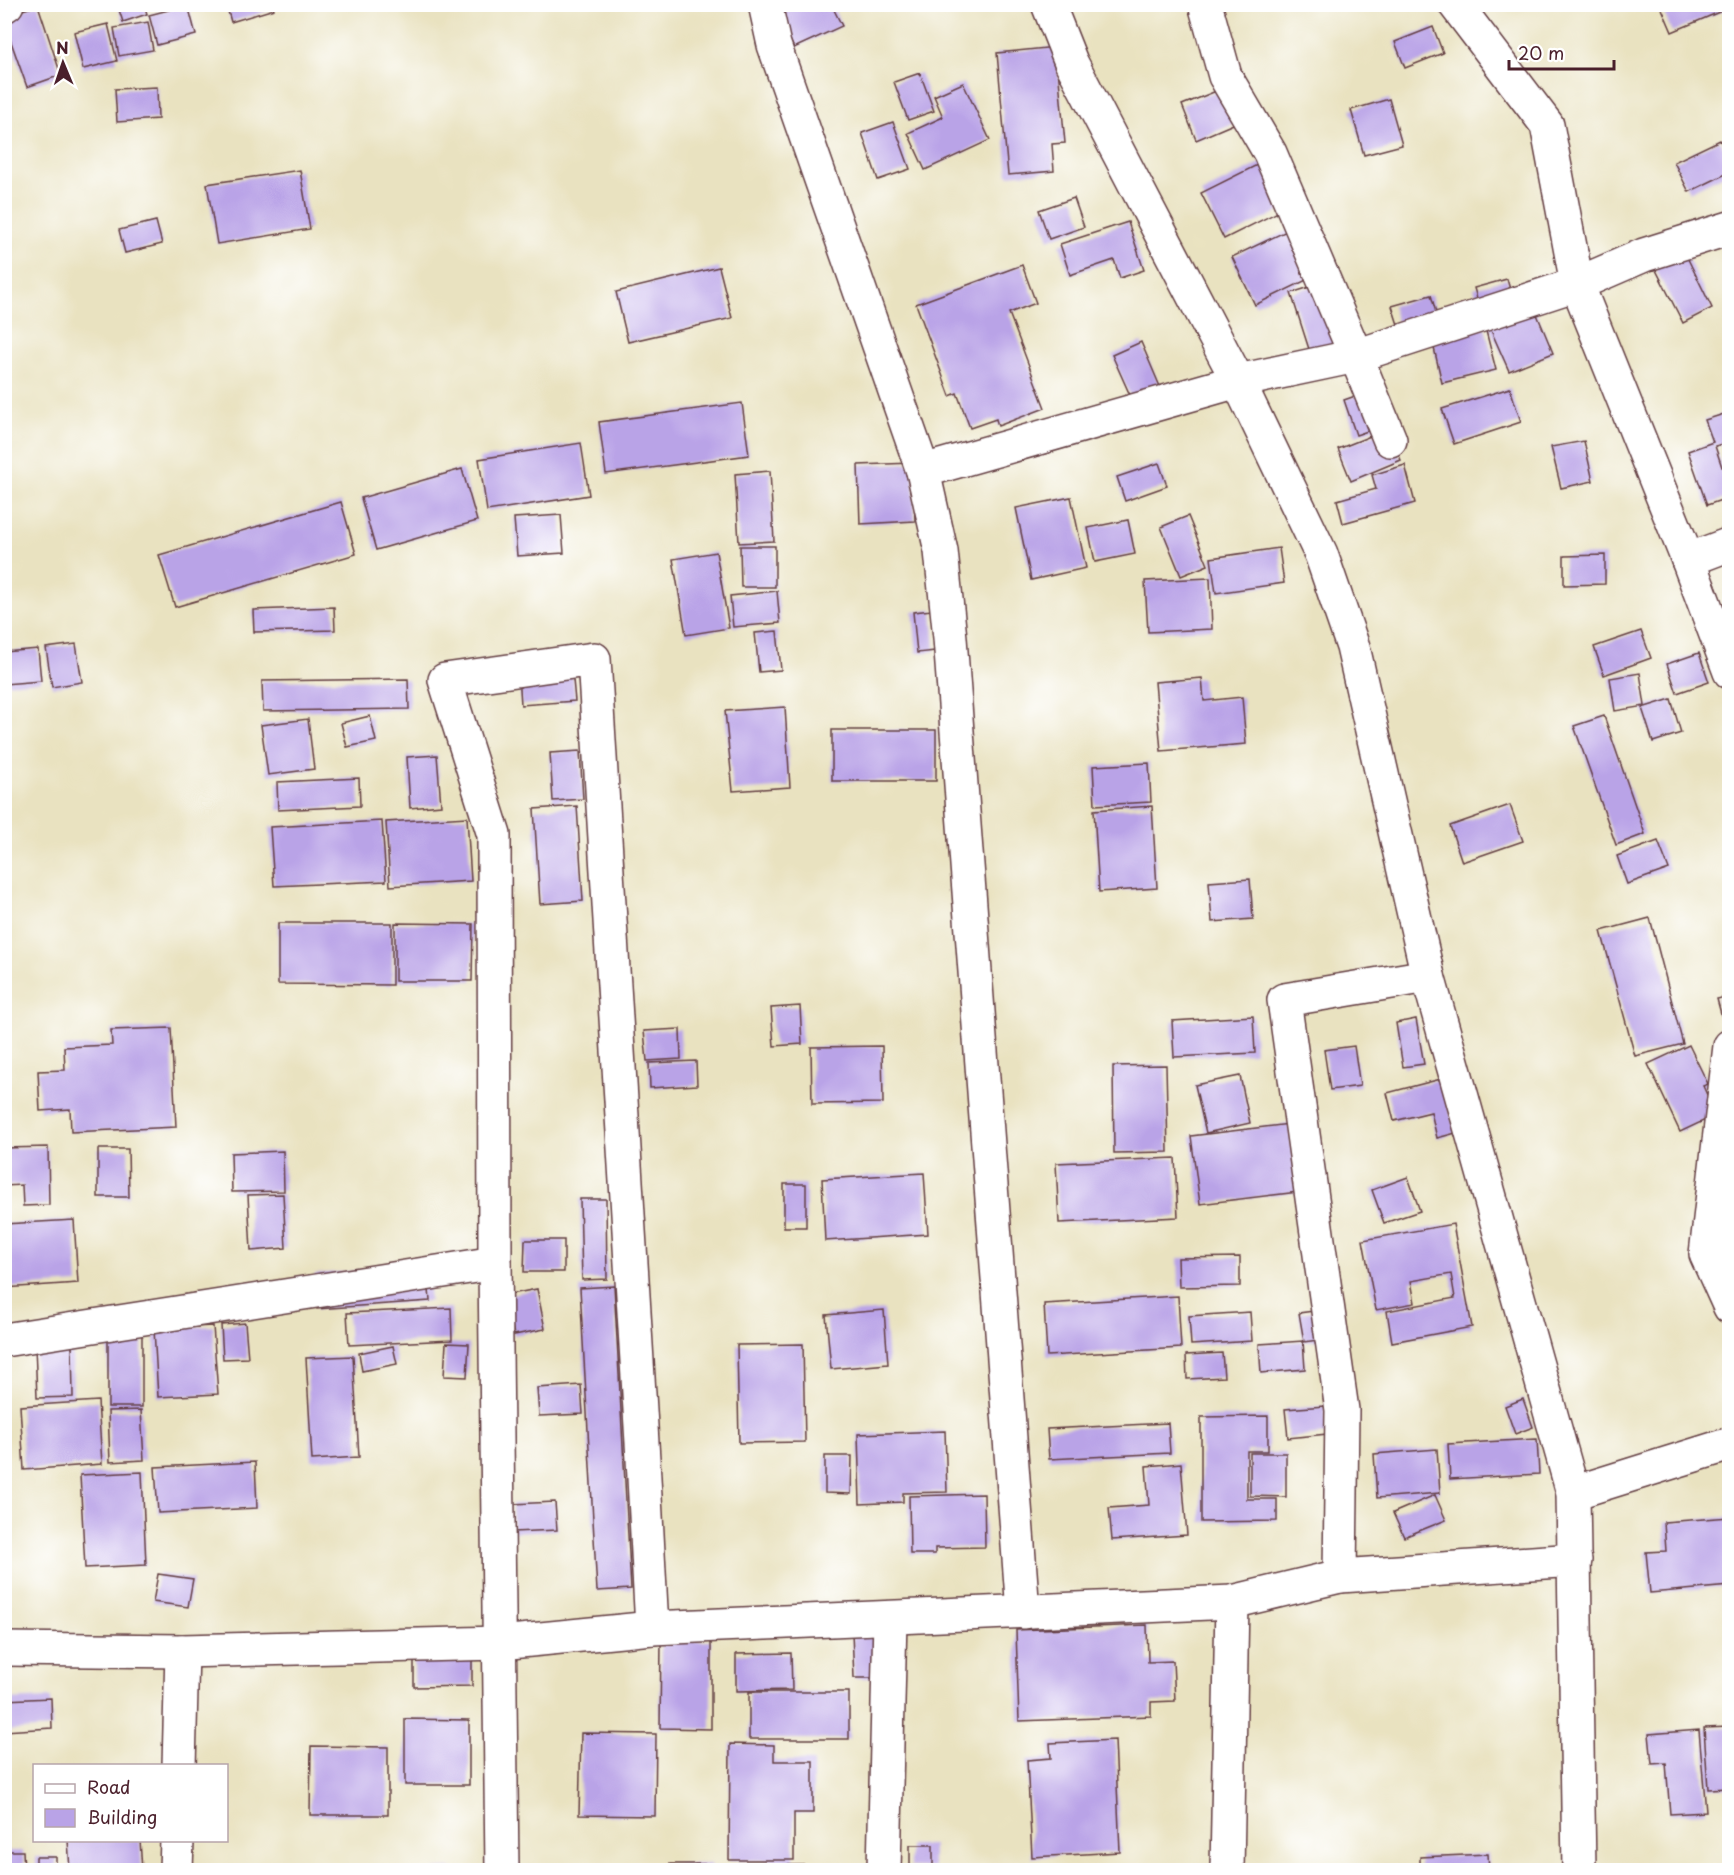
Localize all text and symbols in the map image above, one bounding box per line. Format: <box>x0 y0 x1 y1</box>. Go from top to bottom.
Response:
north arrow <box>33 33 93 93</box>
scale bar <box>1509 33 1614 71</box>
text: N <box>56 35 69 59</box>
text: 20 m <box>1518 39 1564 66</box>
legend <box>33 1764 228 1842</box>
text: Road <box>87 1773 131 1800</box>
text: Building <box>87 1803 157 1830</box>

